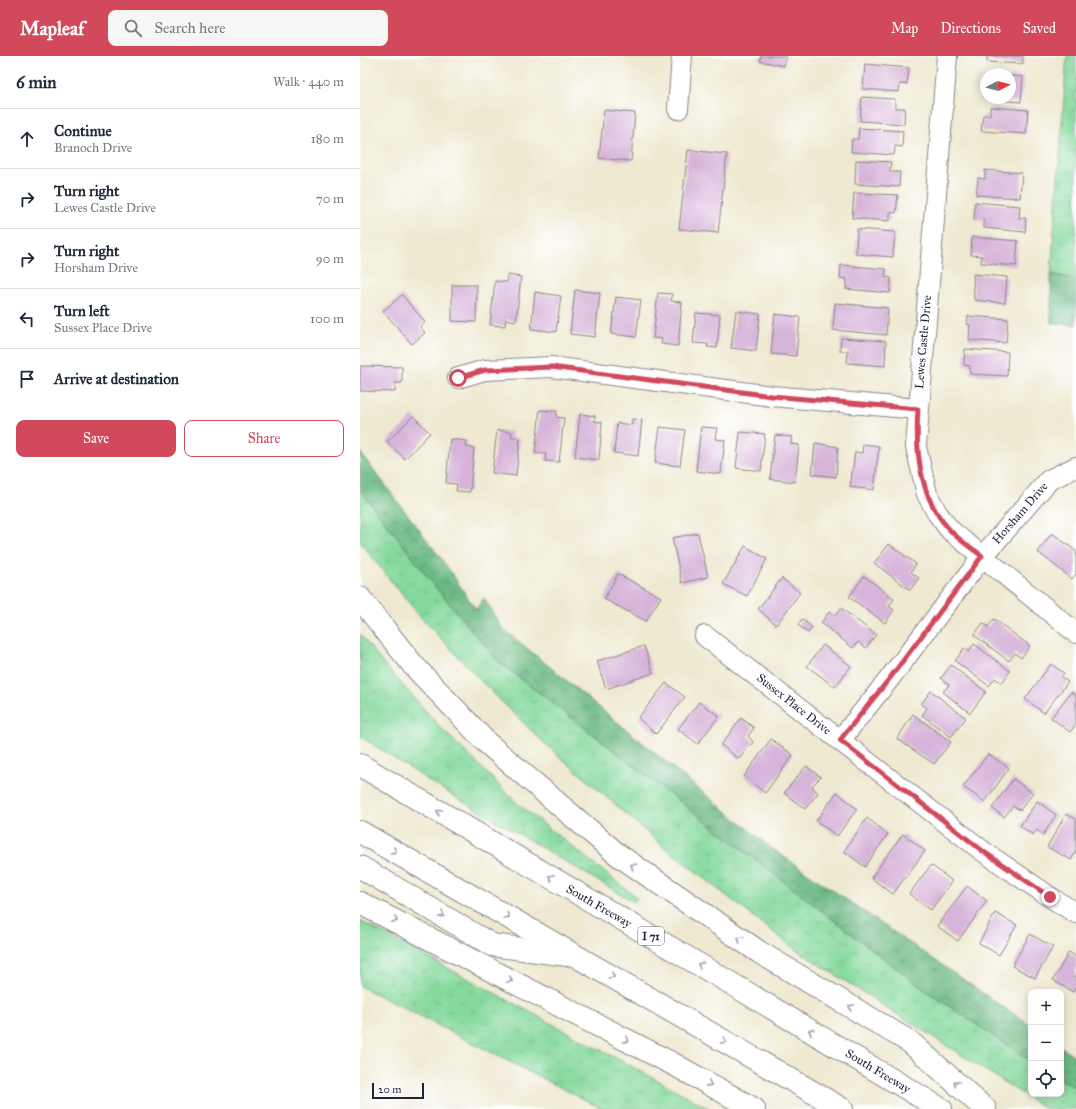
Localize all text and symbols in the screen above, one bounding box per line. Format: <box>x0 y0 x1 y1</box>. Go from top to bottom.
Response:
search box <box>108 10 388 46</box>
text: Mapleaf <box>20 17 84 40</box>
icon: search <box>122 17 144 39</box>
text: Search here <box>154 19 225 37</box>
text: Map <box>891 20 918 37</box>
text: Directions <box>940 20 1001 37</box>
text: Saved <box>1023 20 1056 37</box>
north arrow <box>980 68 1016 104</box>
text: 6 min <box>16 72 57 93</box>
text: Walk · 440 m <box>273 74 344 90</box>
text: Continue <box>54 122 112 140</box>
icon: ahead <box>16 128 38 150</box>
text: 180 m <box>311 131 344 147</box>
text: Branoch Drive <box>54 140 132 156</box>
text: Turn right <box>54 182 119 200</box>
icon: right <box>16 188 38 210</box>
text: 70 m <box>316 191 344 207</box>
text: Lewes Castle Drive <box>54 200 156 216</box>
text: Turn right <box>54 242 119 260</box>
icon: right <box>16 248 38 270</box>
text: 90 m <box>316 251 344 267</box>
text: Horsham Drive <box>54 260 138 276</box>
street label: Lewes Castle Drive <box>912 295 934 389</box>
text: Turn left <box>54 302 110 320</box>
icon: left <box>16 308 38 330</box>
text: 100 m <box>310 311 344 327</box>
text: Sussex Place Drive <box>54 320 152 336</box>
icon: arrive <box>16 368 38 390</box>
route start <box>449 369 467 387</box>
text: Arrive at destination <box>54 370 179 388</box>
button: Save <box>16 420 176 457</box>
button: Share <box>184 420 344 457</box>
street label: Horsham Drive <box>989 479 1051 547</box>
street label: Sussex Place Drive <box>754 671 834 737</box>
one-way arrow <box>436 809 443 816</box>
one-way arrow <box>390 847 397 854</box>
one-way arrow <box>630 863 637 871</box>
one-way arrow <box>548 875 556 882</box>
street label: South Freeway <box>564 882 635 931</box>
route end <box>1041 888 1059 906</box>
one-way arrow <box>438 911 445 918</box>
one-way arrow <box>502 912 510 919</box>
one-way arrow <box>391 915 398 923</box>
road number: I 71 <box>638 927 664 945</box>
one-way arrow <box>738 937 745 944</box>
one-way arrow <box>697 962 704 969</box>
one-way arrow <box>608 972 615 979</box>
one-way arrow <box>506 975 513 983</box>
map controls <box>1028 989 1064 1097</box>
button: + <box>1028 989 1064 1025</box>
one-way arrow <box>848 1005 855 1012</box>
button: − <box>1028 1025 1064 1061</box>
one-way arrow <box>808 1029 815 1036</box>
one-way arrow <box>621 1035 629 1042</box>
one-way arrow <box>720 1037 728 1044</box>
street label: South Freeway <box>843 1046 913 1096</box>
button: locate <box>1028 1061 1064 1097</box>
one-way arrow <box>705 1080 712 1087</box>
one-way arrow <box>953 1080 961 1088</box>
scale bar <box>372 1081 424 1100</box>
text: 20 m <box>378 1083 401 1096</box>

